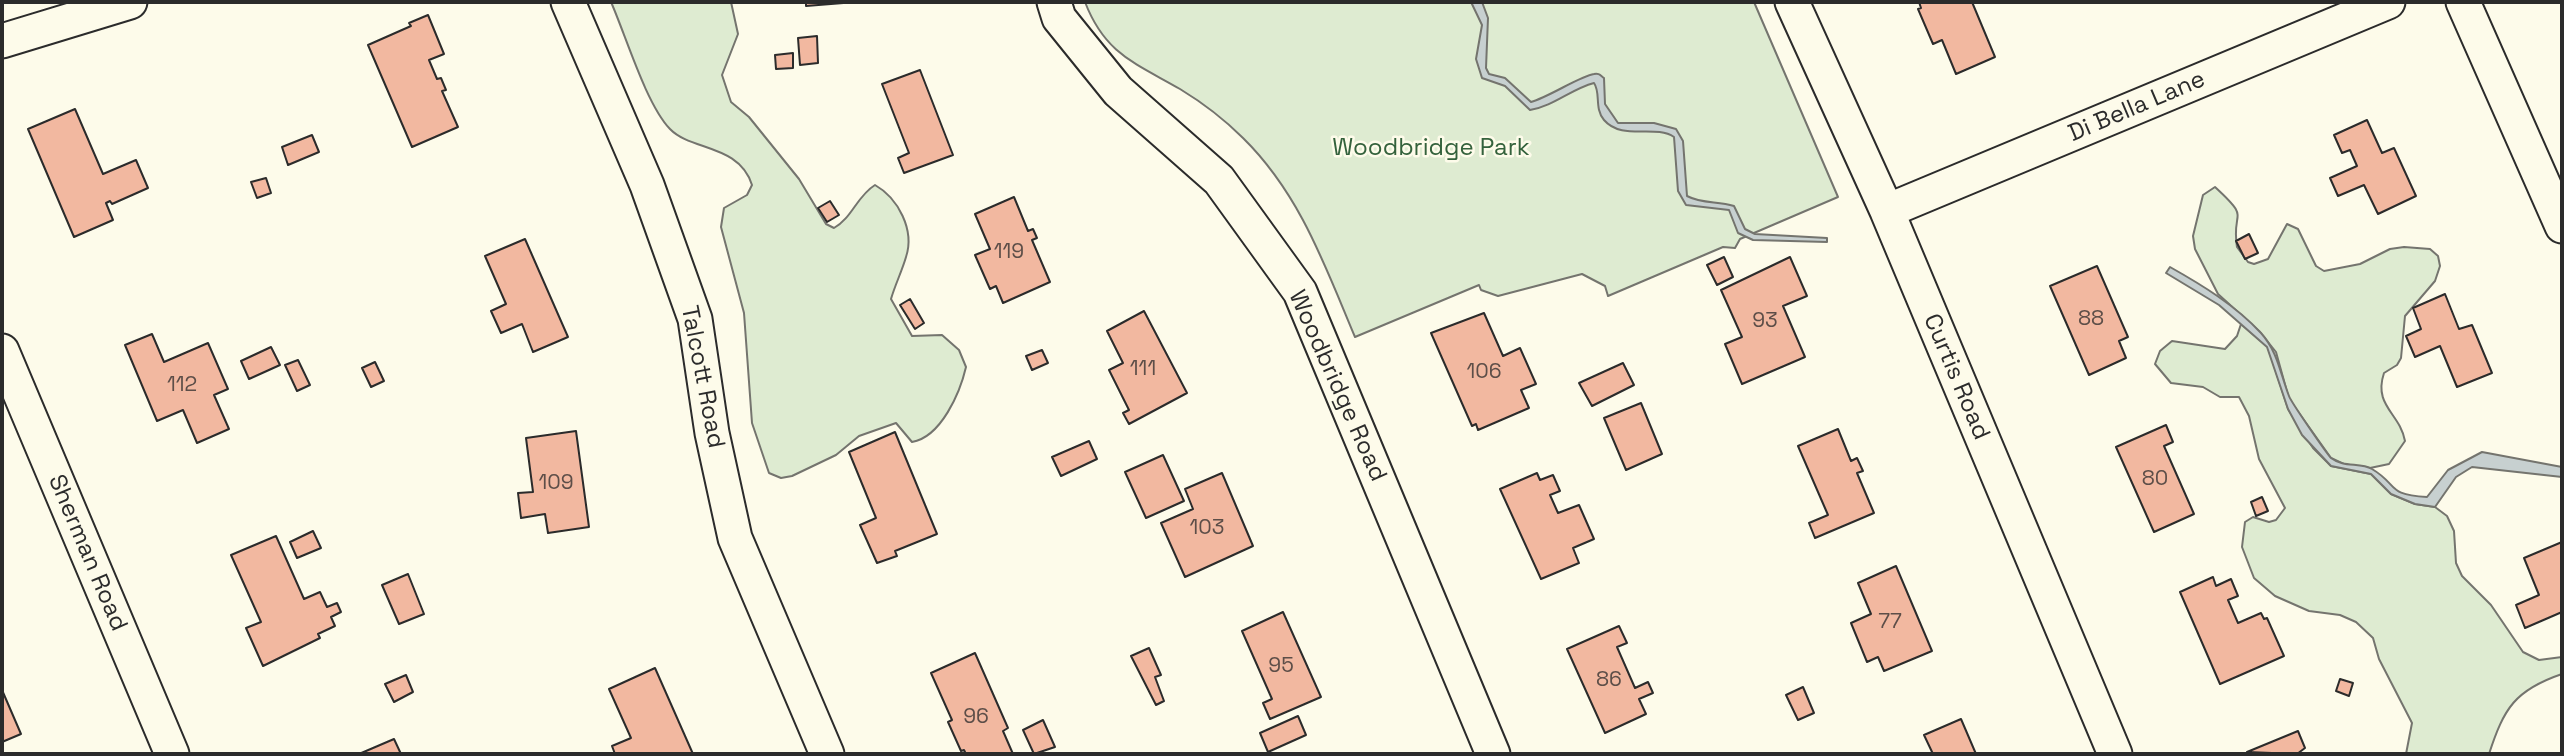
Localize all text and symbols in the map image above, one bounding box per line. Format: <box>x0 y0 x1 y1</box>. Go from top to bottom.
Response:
street label: Di Bella Lane <box>2064 65 2210 149</box>
park label: Woodbridge Park <box>1332 134 1530 162</box>
house number: 119 <box>994 239 1024 265</box>
street label: Woodbridge Road <box>1282 286 1392 486</box>
street label: Talcott Road <box>674 303 730 451</box>
house number: 88 <box>2078 306 2104 332</box>
house number: 93 <box>1752 308 1778 334</box>
street label: Curtis Road <box>1917 310 1995 444</box>
house number: 111 <box>1130 356 1156 382</box>
house number: 106 <box>1466 359 1502 385</box>
house number: 112 <box>167 372 197 398</box>
house number: 80 <box>2142 466 2168 492</box>
house number: 109 <box>538 470 574 496</box>
street label: Sherman Road <box>41 471 133 635</box>
house number: 103 <box>1190 515 1224 541</box>
house number: 77 <box>1878 609 1902 635</box>
house number: 95 <box>1268 653 1294 679</box>
house number: 86 <box>1596 667 1622 693</box>
house number: 96 <box>963 704 989 730</box>

